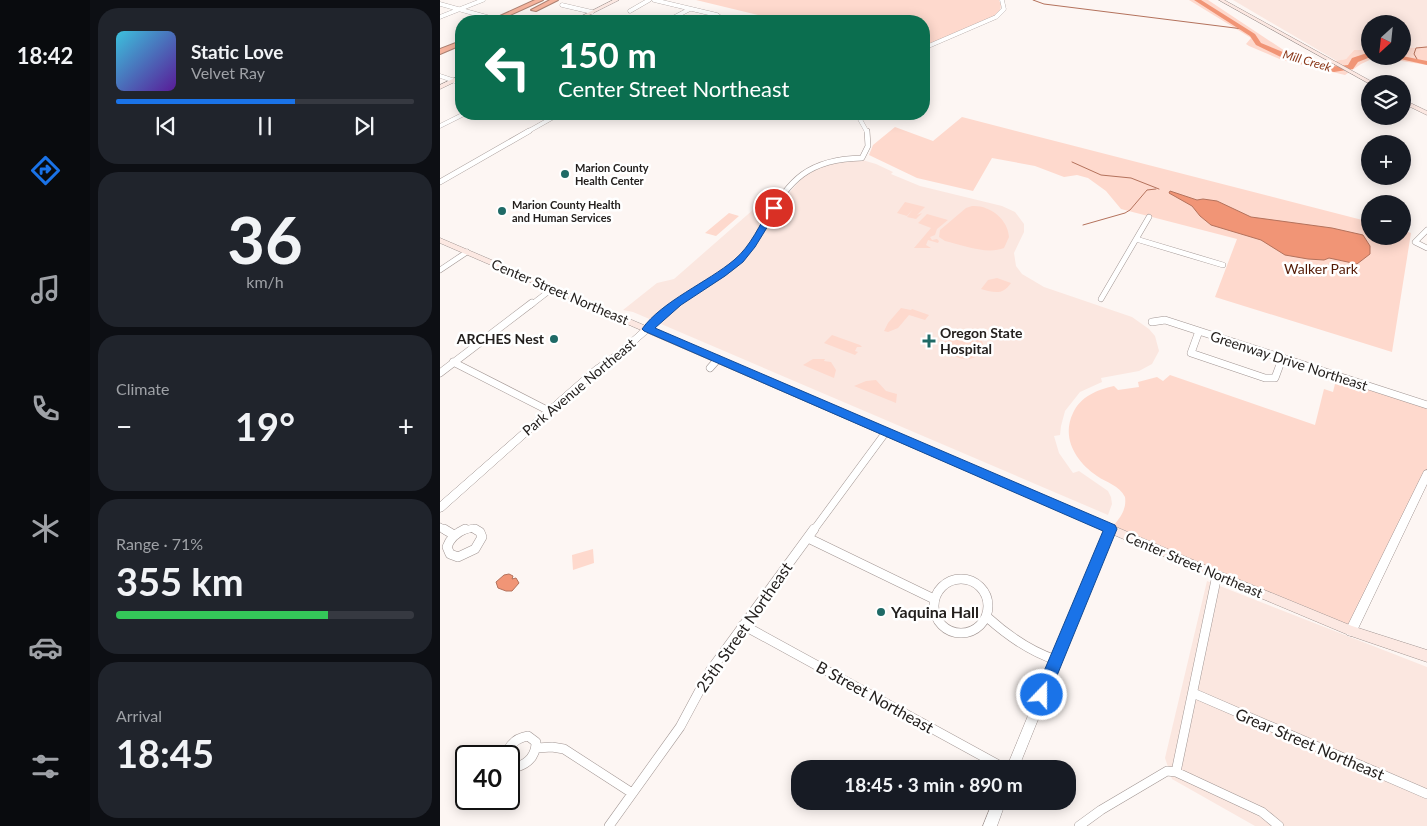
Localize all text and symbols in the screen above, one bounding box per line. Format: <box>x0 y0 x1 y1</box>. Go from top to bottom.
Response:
north arrow <box>1361 15 1411 65</box>
map controls <box>1361 15 1411 245</box>
text: 150 m <box>558 33 657 75</box>
icon: left <box>475 35 540 100</box>
text: Static Love <box>191 40 283 63</box>
text: 18:42 <box>17 42 73 69</box>
water label: Mill Creek <box>1281 46 1333 75</box>
text: Velvet Ray <box>191 63 265 82</box>
text: Center Street Northeast <box>558 75 789 102</box>
button: layers <box>1361 75 1411 125</box>
icon: previous <box>152 112 180 140</box>
icon: pause <box>251 112 279 140</box>
icon: next <box>350 112 378 140</box>
button: + <box>1361 135 1411 185</box>
icon: directions <box>28 153 63 188</box>
place label: Marion County Health Center <box>575 161 649 187</box>
marker: Marion County Health Center <box>559 168 571 180</box>
pin <box>753 187 795 229</box>
icon: arrive <box>760 194 788 222</box>
button: − <box>1361 195 1411 245</box>
place label: Marion County Health and Human Services <box>512 198 621 224</box>
text: 36 <box>227 200 303 278</box>
marker: Marion County Health and Human Services <box>496 205 508 217</box>
street label: Center Street Northeast <box>489 255 631 328</box>
park label: Walker Park <box>1284 260 1359 277</box>
icon: music <box>28 272 63 307</box>
text: km/h <box>246 272 284 291</box>
place label: Oregon State Hospital <box>940 324 1023 357</box>
street label: Greenway Drive Northeast <box>1208 327 1370 394</box>
place label: ARCHES Nest <box>456 330 545 347</box>
marker: ARCHES Nest <box>548 333 560 345</box>
street label: Park Avenue Northeast <box>519 334 639 439</box>
marker: Oregon State Hospital <box>922 334 936 348</box>
text: Climate <box>116 379 169 398</box>
icon: phone <box>28 391 63 426</box>
text: 19° <box>235 403 295 449</box>
text: − <box>116 409 132 443</box>
text: + <box>398 409 414 443</box>
icon: climate <box>28 511 63 546</box>
street label: Center Street Northeast <box>1123 528 1265 601</box>
text: Range · 71% <box>116 534 203 553</box>
text: 355 km <box>116 558 244 604</box>
street label: 25th Street Northeast <box>692 558 796 695</box>
place label: Yaquina Hall <box>890 602 979 621</box>
marker: Yaquina Hall <box>875 606 887 618</box>
icon: car <box>28 630 63 665</box>
street label: B Street Northeast <box>813 656 937 737</box>
position arrow <box>1015 668 1067 720</box>
street label: Grear Street Northeast <box>1233 704 1388 784</box>
text: Arrival <box>116 706 162 725</box>
text: 18:45 <box>116 730 214 776</box>
speed limit sign: 40 <box>455 745 520 810</box>
icon: filters <box>28 749 63 784</box>
text: 18:45 · 3 min · 890 m <box>844 773 1023 796</box>

